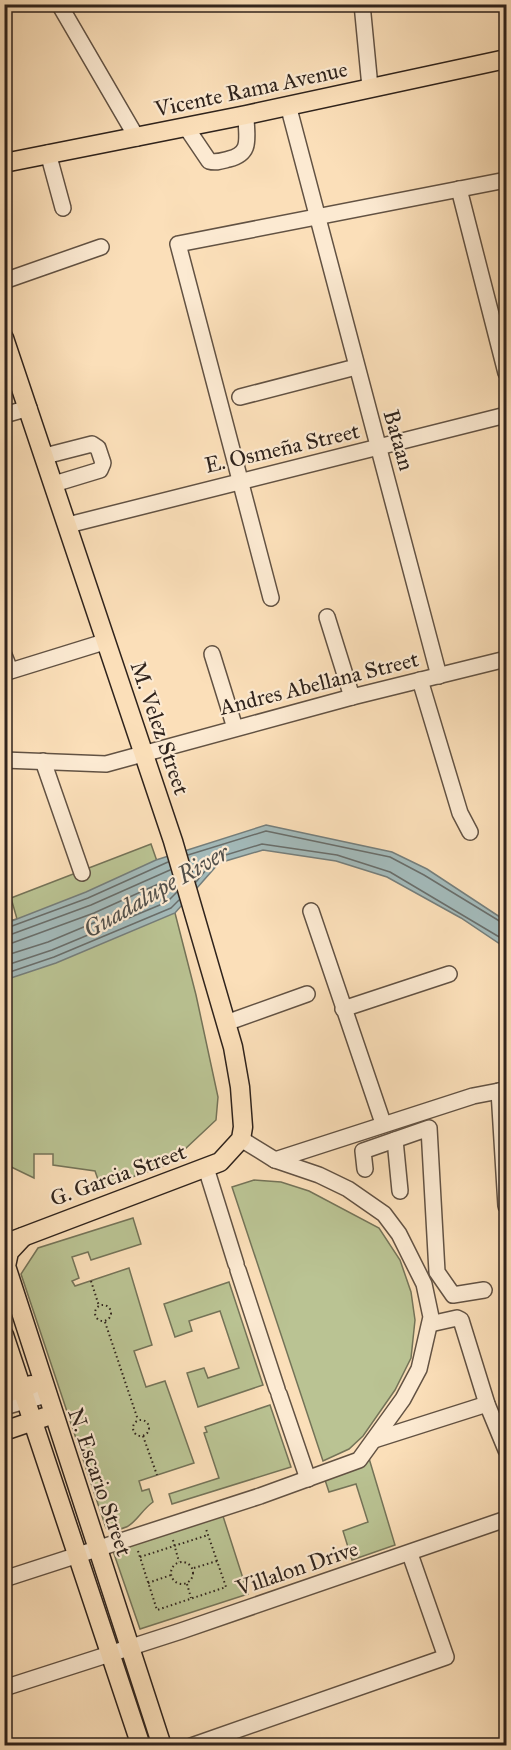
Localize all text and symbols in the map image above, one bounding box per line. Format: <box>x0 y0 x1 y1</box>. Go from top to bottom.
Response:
street label: Vicente Rama Avenue <box>151 55 350 123</box>
street label: Bataan <box>377 406 421 474</box>
street label: E. Osmeña Street <box>202 417 362 479</box>
street label: Andres Abellana Street <box>216 645 422 721</box>
street label: M. Velez Street <box>125 658 196 799</box>
water label: Guadalupe River <box>78 836 236 945</box>
street label: G. Garcia Street <box>46 1138 190 1212</box>
street label: N. Escario Street <box>62 1404 138 1560</box>
street label: Villalon Drive <box>232 1535 362 1602</box>

